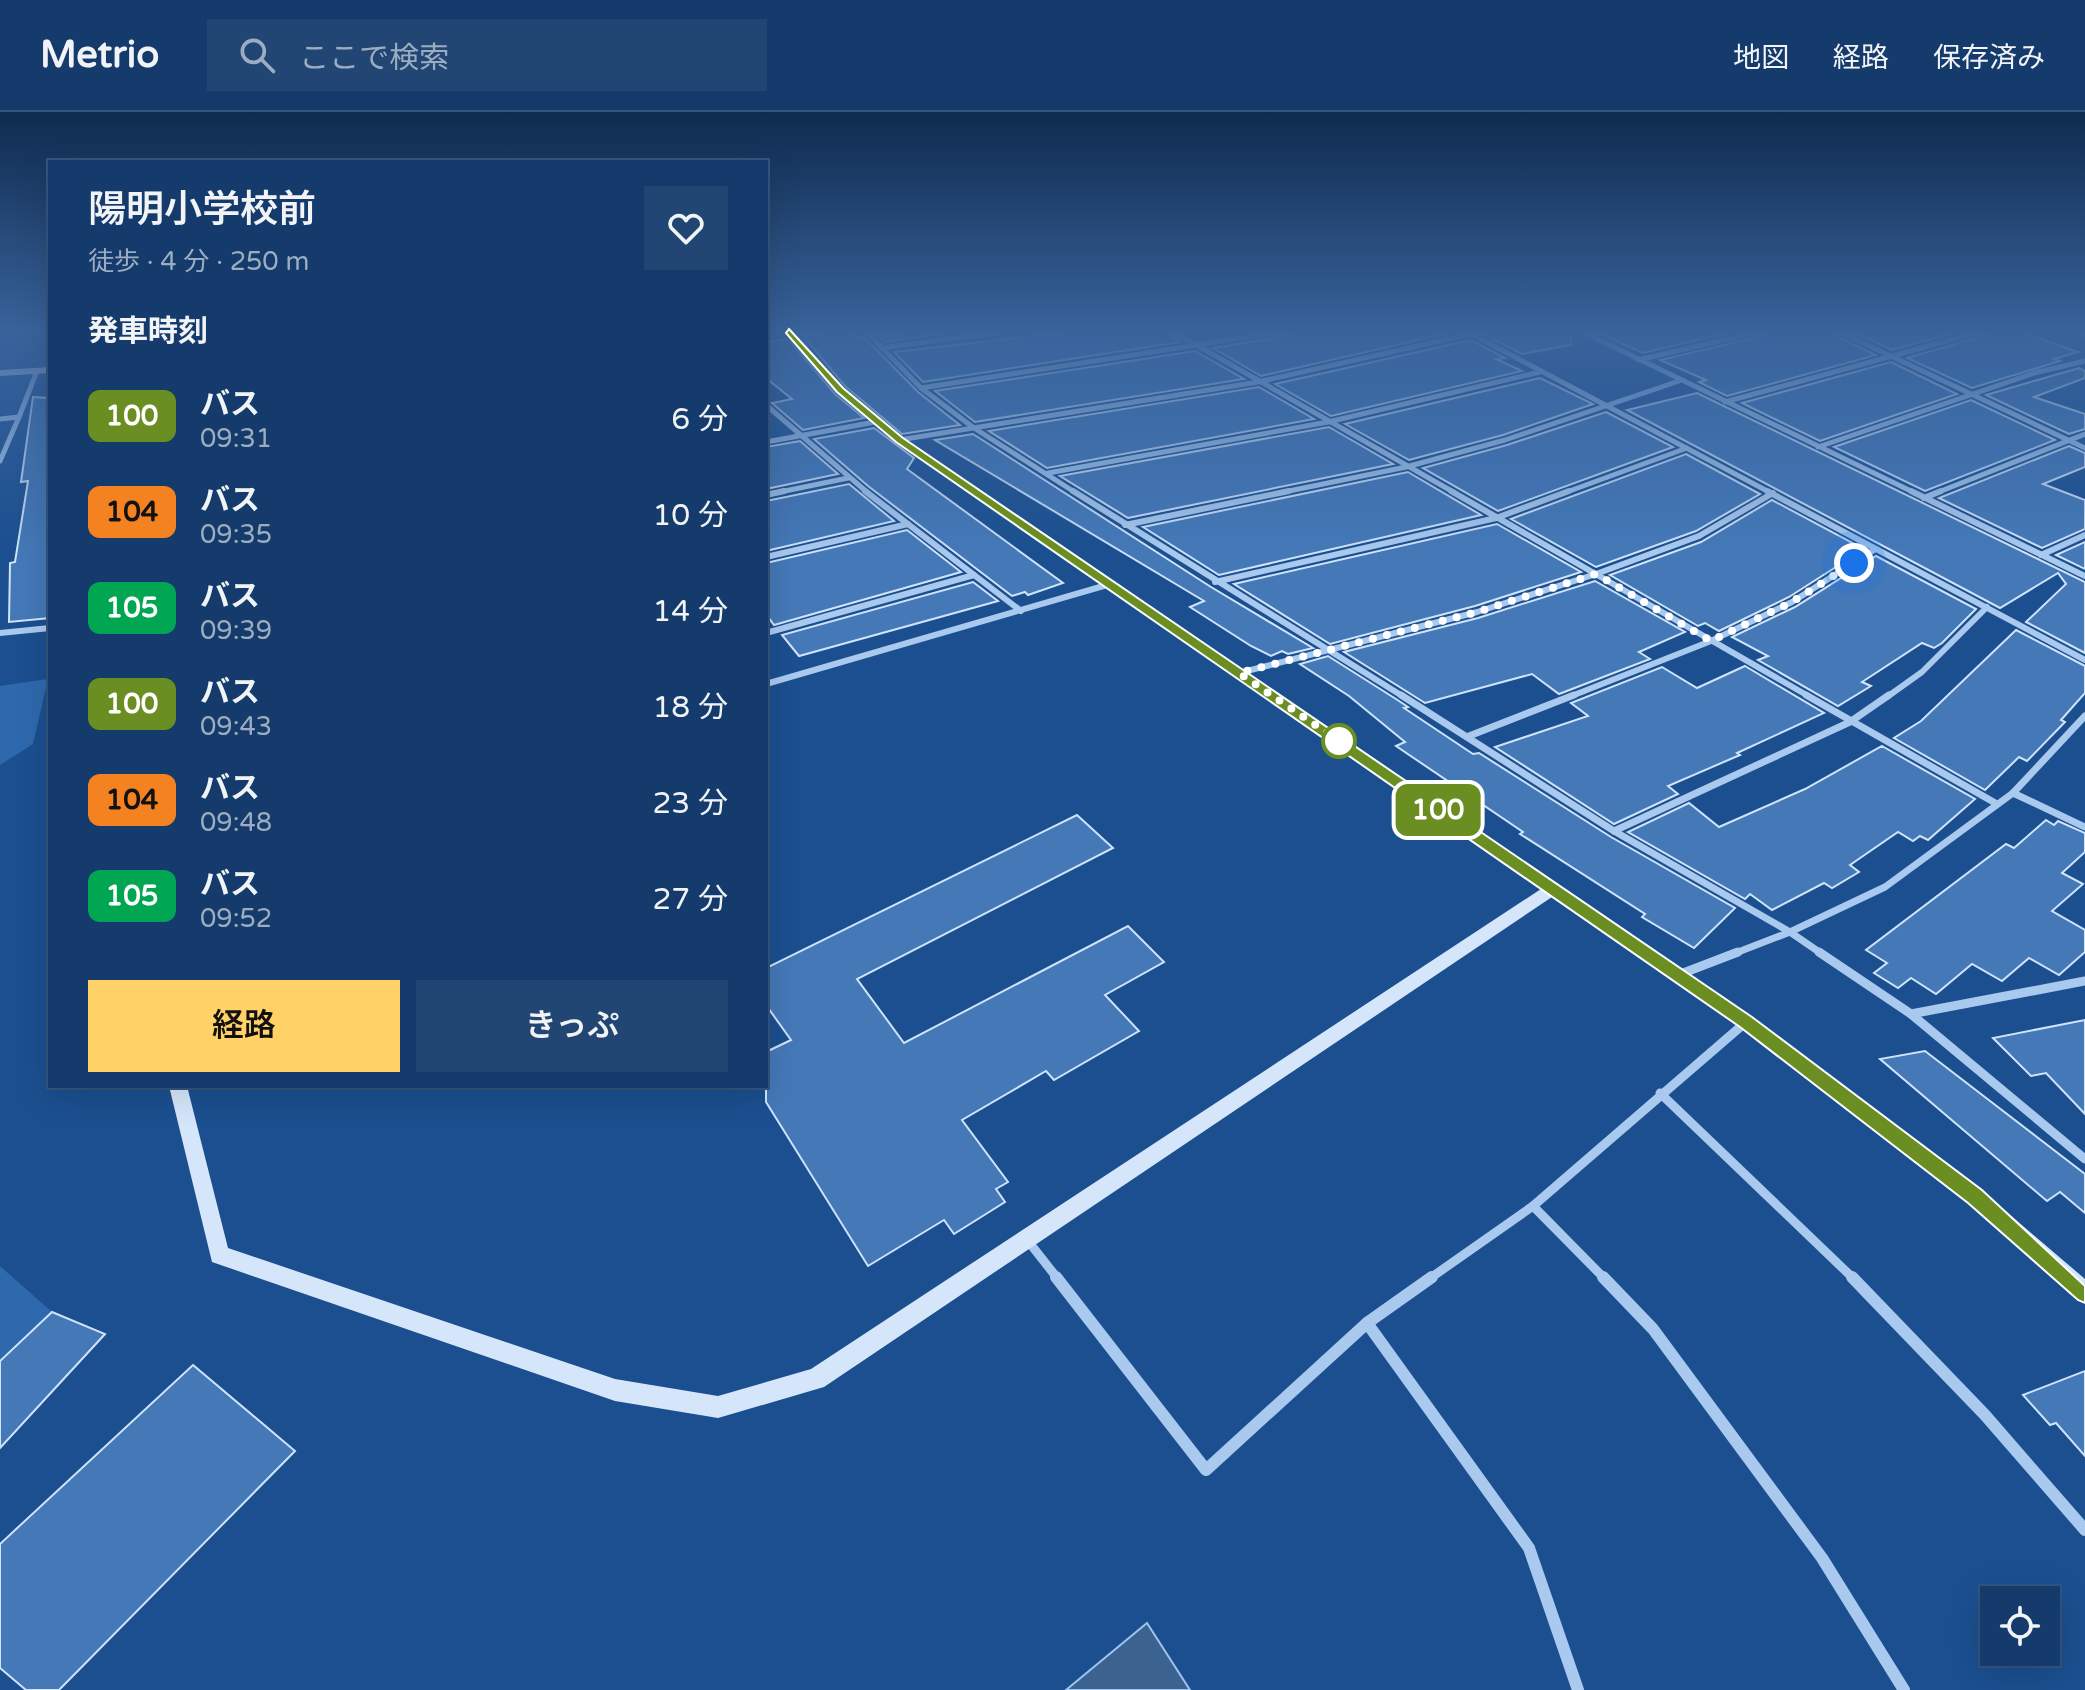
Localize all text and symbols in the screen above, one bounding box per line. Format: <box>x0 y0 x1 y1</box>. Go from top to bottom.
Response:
search box <box>207 19 767 91</box>
text: Metrio <box>40 32 159 78</box>
icon: search <box>235 33 279 77</box>
text: ここで検索 <box>299 40 449 77</box>
text: 地図 <box>1733 41 1789 75</box>
text: 経路 <box>1833 41 1889 75</box>
text: 保存済み <box>1933 41 2045 75</box>
button: heart <box>644 186 728 270</box>
text: 陽明小学校前 <box>88 187 316 233</box>
text: 徒歩 · 4 分 · 250 m <box>88 246 309 277</box>
text: 発車時刻 <box>88 313 208 350</box>
text: バス <box>200 386 260 423</box>
text: 100 <box>106 399 158 433</box>
text: 6 分 <box>671 401 728 438</box>
text: 09:31 <box>200 423 272 454</box>
text: バス <box>200 482 260 519</box>
text: 104 <box>106 495 158 529</box>
text: 10 分 <box>653 497 728 534</box>
text: 09:35 <box>200 519 272 550</box>
your location <box>1834 543 1874 583</box>
text: バス <box>200 578 260 615</box>
text: 105 <box>106 591 158 625</box>
text: 14 分 <box>653 593 728 630</box>
text: 09:39 <box>200 615 272 646</box>
text: バス <box>200 674 260 711</box>
text: 100 <box>106 687 158 721</box>
text: 18 分 <box>653 689 728 726</box>
text: 09:43 <box>200 711 272 742</box>
unlabelled marker <box>1322 724 1356 758</box>
text: バス <box>200 770 260 807</box>
text: 104 <box>106 783 158 817</box>
line badge: 100 <box>1392 784 1484 836</box>
text: 23 分 <box>653 785 728 822</box>
text: 100 <box>1412 793 1464 827</box>
text: 09:48 <box>200 807 272 838</box>
text: バス <box>200 866 260 903</box>
text: 105 <box>106 879 158 913</box>
text: 27 分 <box>653 881 728 918</box>
text: 09:52 <box>200 903 272 934</box>
button: 経路 <box>88 980 400 1072</box>
button: きっぷ <box>416 980 728 1072</box>
map controls <box>1980 1586 2060 1666</box>
button: locate <box>1980 1586 2060 1666</box>

